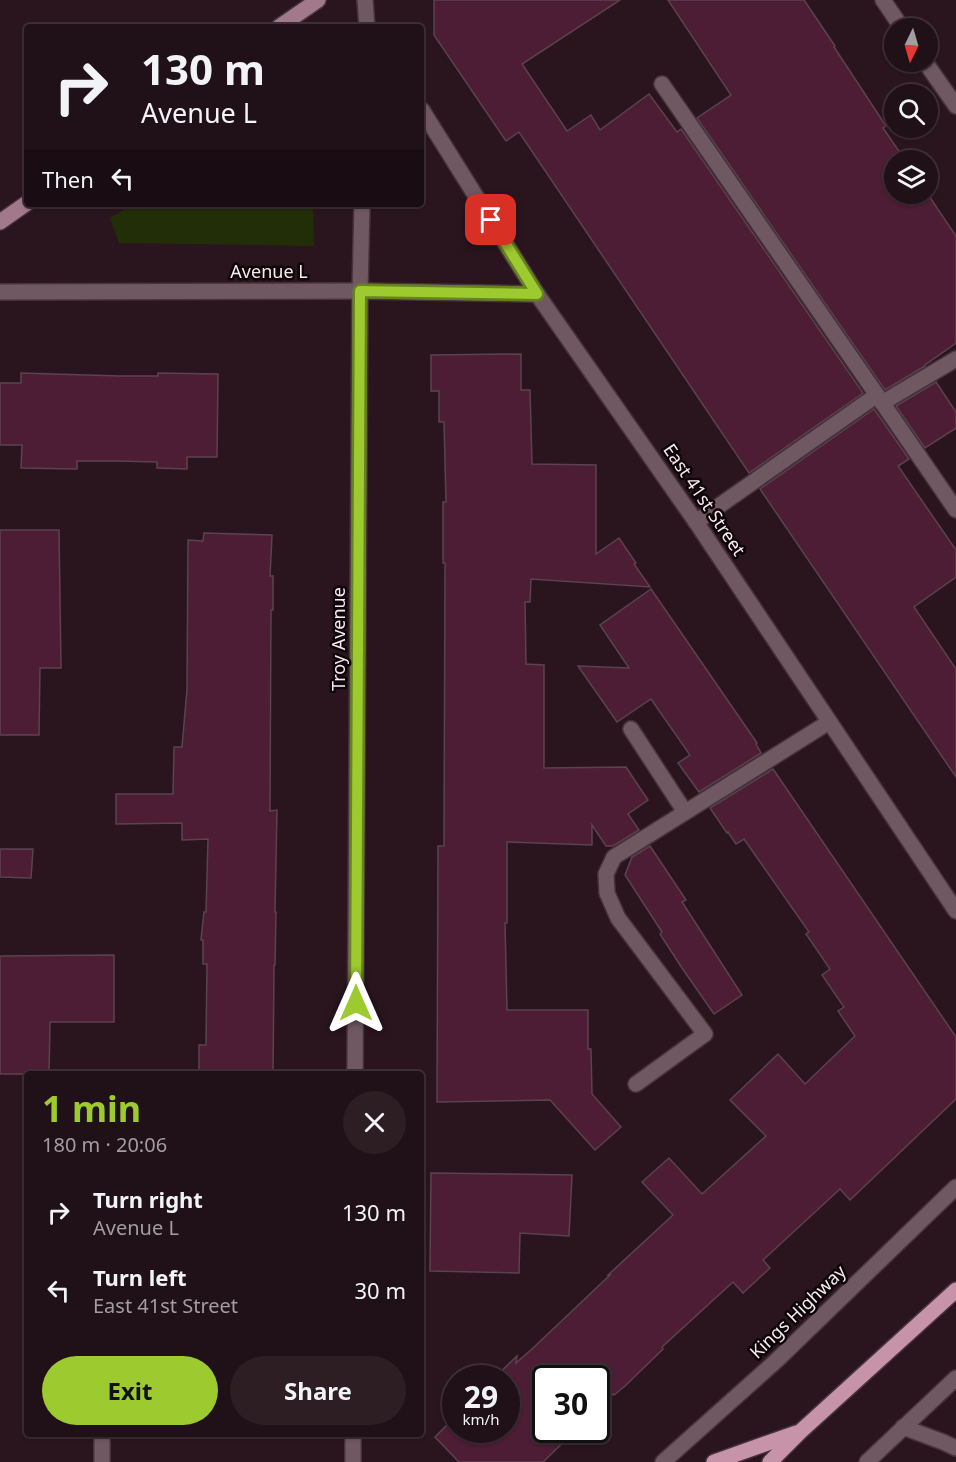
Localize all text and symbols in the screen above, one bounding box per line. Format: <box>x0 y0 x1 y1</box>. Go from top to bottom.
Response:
north arrow <box>884 18 938 72</box>
map controls <box>884 18 938 204</box>
text: 130 m <box>141 40 265 97</box>
icon: right <box>42 48 120 126</box>
button: search <box>884 84 938 138</box>
text: Avenue L <box>141 94 257 131</box>
button: layers <box>884 150 938 204</box>
icon: left <box>106 162 139 195</box>
text: Then <box>42 164 94 194</box>
pin <box>465 194 516 245</box>
icon: arrive <box>474 203 507 236</box>
street label: Avenue L <box>230 259 308 283</box>
street label: East 41st Street <box>658 439 752 561</box>
street label: Troy Avenue <box>326 587 350 691</box>
position arrow <box>324 971 388 1035</box>
text: 1 min <box>42 1084 141 1133</box>
button: close <box>343 1091 406 1154</box>
text: 180 m · 20:06 <box>42 1131 167 1158</box>
text: Turn right <box>93 1184 203 1214</box>
icon: right <box>42 1196 75 1229</box>
text: 130 m <box>342 1197 406 1227</box>
text: Avenue L <box>93 1214 179 1241</box>
street label: Kings Highway <box>744 1259 851 1363</box>
text: Turn left <box>93 1262 187 1292</box>
icon: left <box>42 1274 75 1307</box>
text: 30 m <box>355 1275 406 1305</box>
text: East 41st Street <box>93 1292 238 1319</box>
button: Exit <box>42 1356 218 1425</box>
button: Share <box>230 1356 406 1425</box>
speed limit sign: 30 <box>532 1365 610 1443</box>
text: 29 <box>464 1376 498 1417</box>
text: km/h <box>463 1409 499 1429</box>

